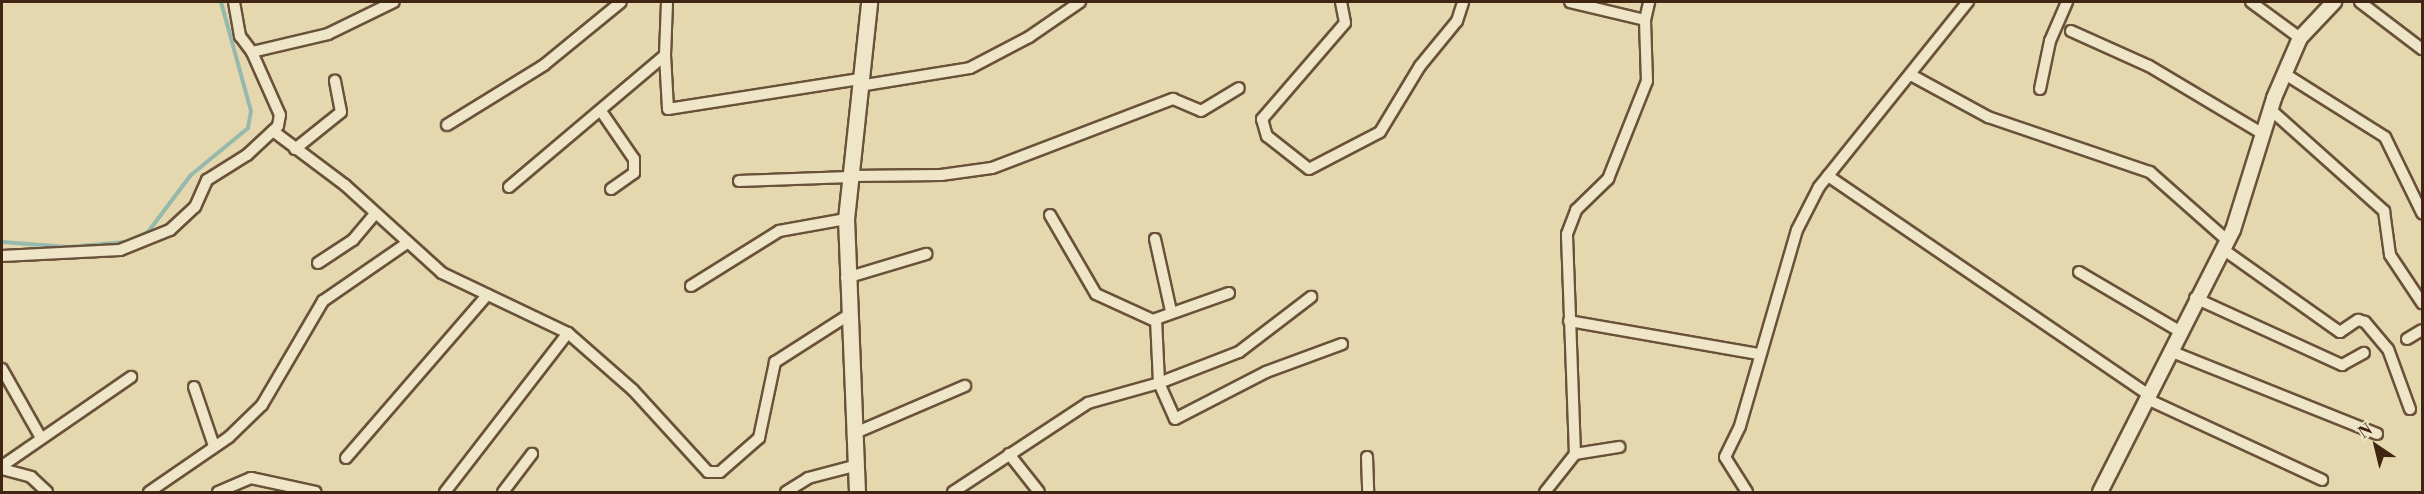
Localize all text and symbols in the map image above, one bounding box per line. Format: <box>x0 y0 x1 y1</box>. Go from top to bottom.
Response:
north arrow <box>2346 416 2406 476</box>
text: N <box>2355 419 2377 443</box>

